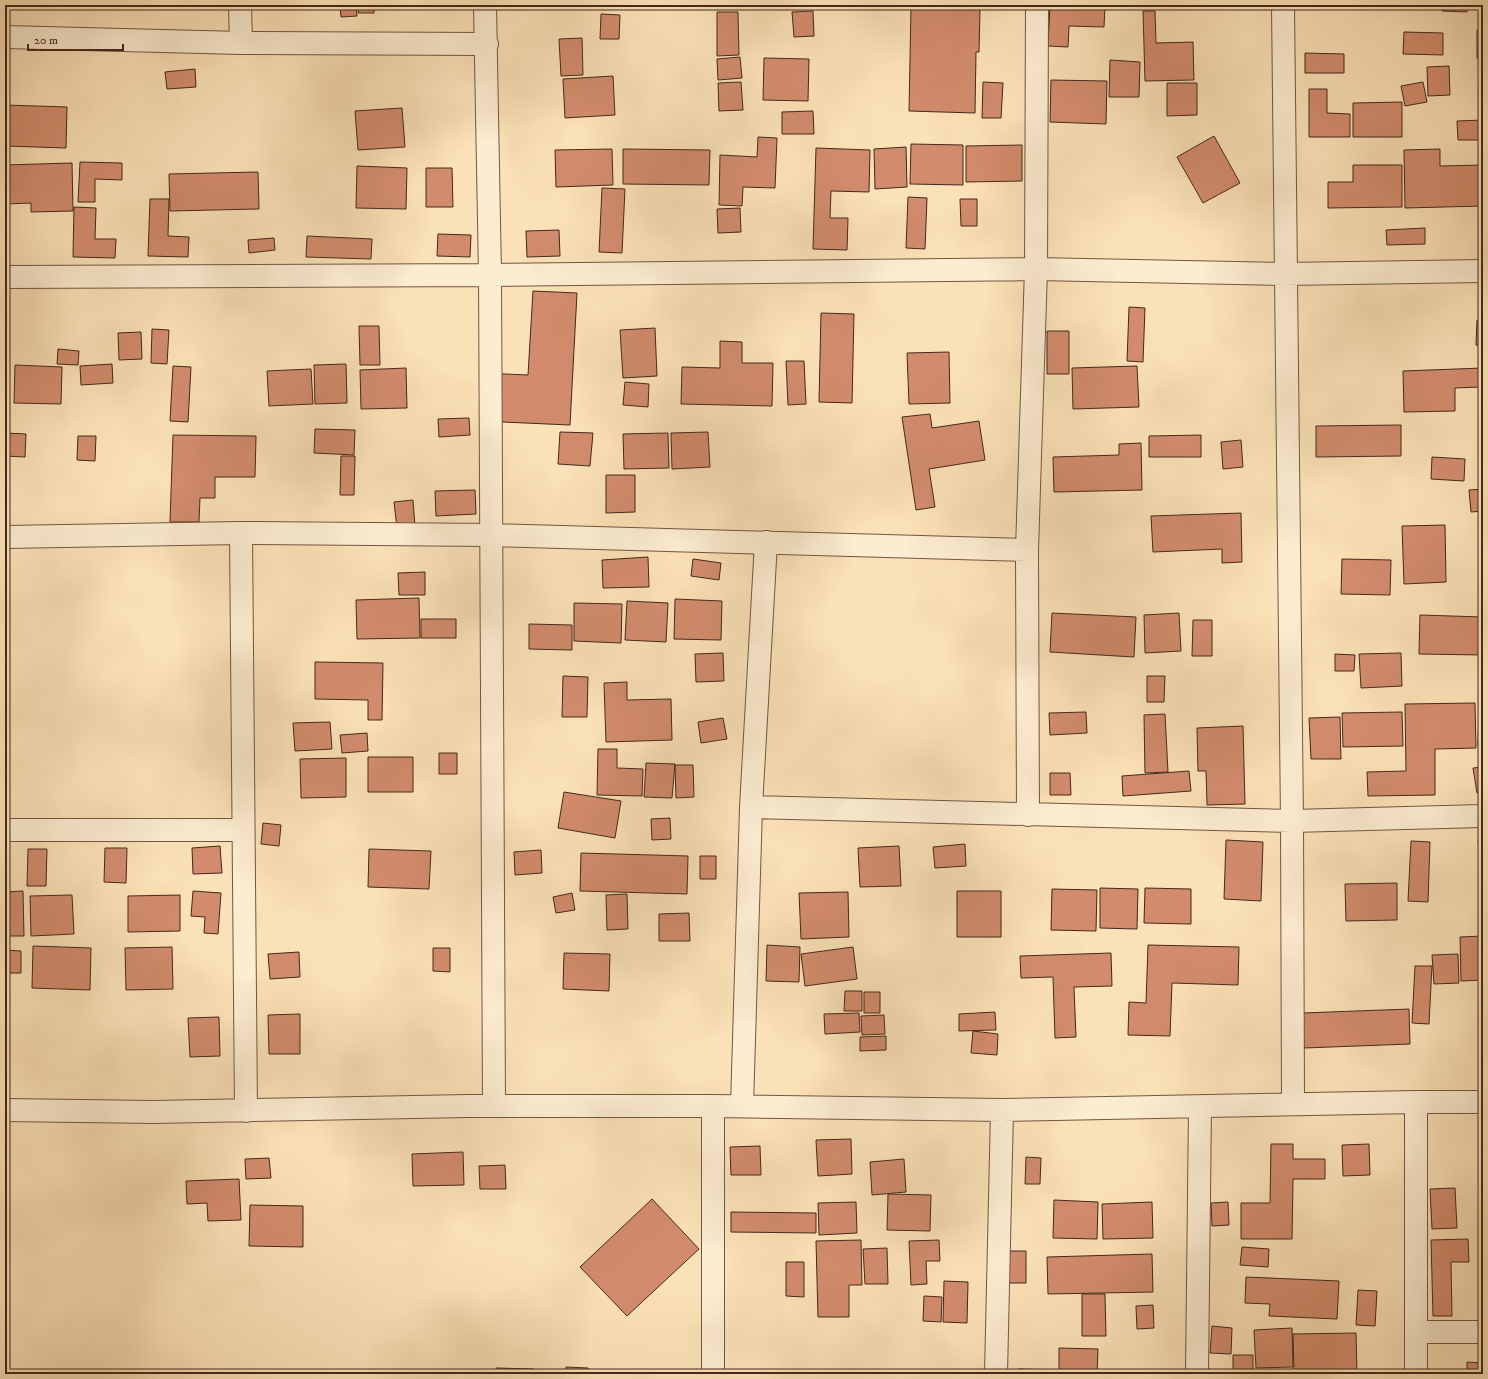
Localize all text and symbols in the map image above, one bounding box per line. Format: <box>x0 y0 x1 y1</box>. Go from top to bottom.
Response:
scale bar <box>28 26 123 52</box>
text: 20 m <box>34 33 58 48</box>

